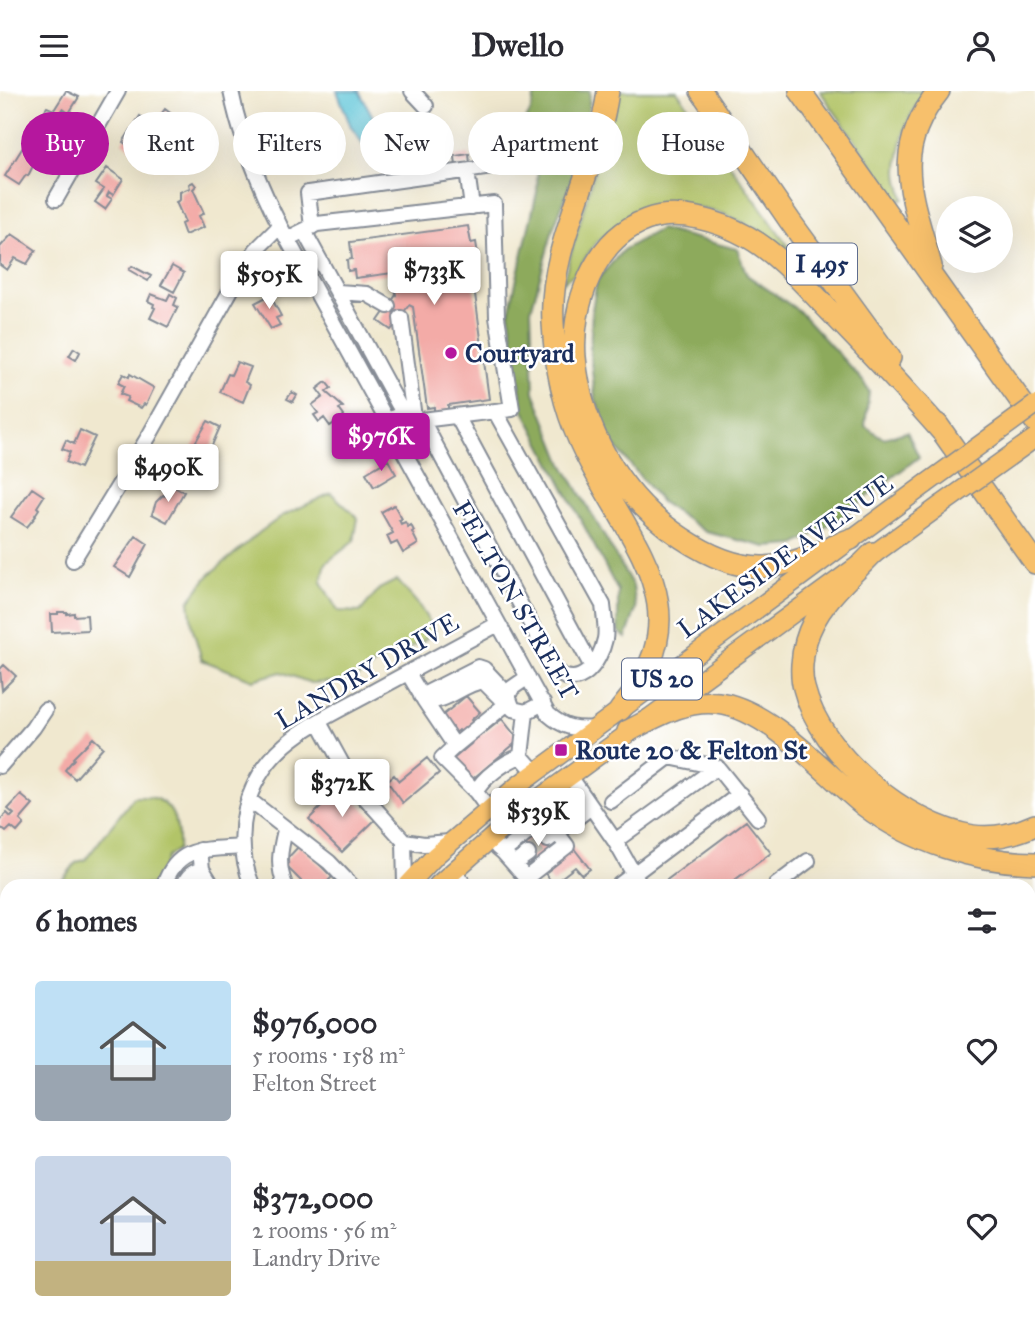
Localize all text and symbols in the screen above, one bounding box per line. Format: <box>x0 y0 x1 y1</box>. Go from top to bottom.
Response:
text: Dwello <box>471 26 564 65</box>
icon: menu <box>35 27 73 65</box>
icon: person <box>962 27 1000 65</box>
chip: Buy <box>21 112 109 175</box>
chip: Rent <box>123 112 219 175</box>
chip: Filters <box>233 112 346 175</box>
chip: New <box>360 112 454 175</box>
chip: Apartment <box>468 112 623 175</box>
chip: House <box>637 112 749 175</box>
map controls <box>936 196 1013 273</box>
button: layers <box>936 196 1013 273</box>
road number: I 495 <box>787 244 857 285</box>
pin: $733K <box>385 247 483 307</box>
pin: $505K <box>220 251 318 311</box>
text: $733K <box>404 256 464 284</box>
text: $505K <box>237 260 301 288</box>
place label: Courtyard <box>465 337 576 369</box>
marker: Courtyard <box>443 345 459 361</box>
pin: $976K <box>332 413 430 473</box>
text: $976K <box>348 422 414 450</box>
pin: $490K <box>119 445 217 504</box>
text: $490K <box>134 453 202 481</box>
street label: LAKESIDE AVENUE <box>671 467 899 645</box>
street label: FELTON STREET <box>446 494 586 706</box>
street label: LANDRY DRIVE <box>270 606 464 736</box>
road number: US 20 <box>622 659 702 699</box>
place label: Route 20 & Felton St <box>575 734 808 766</box>
marker: Route 20 & Felton St <box>553 742 569 758</box>
pin: $372K <box>293 759 391 819</box>
text: $372K <box>311 768 373 796</box>
pin: $539K <box>489 789 587 848</box>
text: $539K <box>507 797 569 825</box>
icon: filters <box>963 902 1001 940</box>
text: 6 homes <box>35 903 137 939</box>
text: $976,000 <box>252 1005 378 1041</box>
icon: home <box>91 1009 175 1093</box>
icon: heart <box>963 1032 1001 1070</box>
text: 5 rooms · 158 m² <box>252 1041 405 1069</box>
text: Felton Street <box>252 1069 377 1097</box>
text: $372,000 <box>252 1180 374 1216</box>
icon: home <box>91 1184 175 1268</box>
icon: heart <box>963 1207 1001 1245</box>
text: 2 rooms · 56 m² <box>252 1216 396 1244</box>
text: Landry Drive <box>252 1244 380 1272</box>

